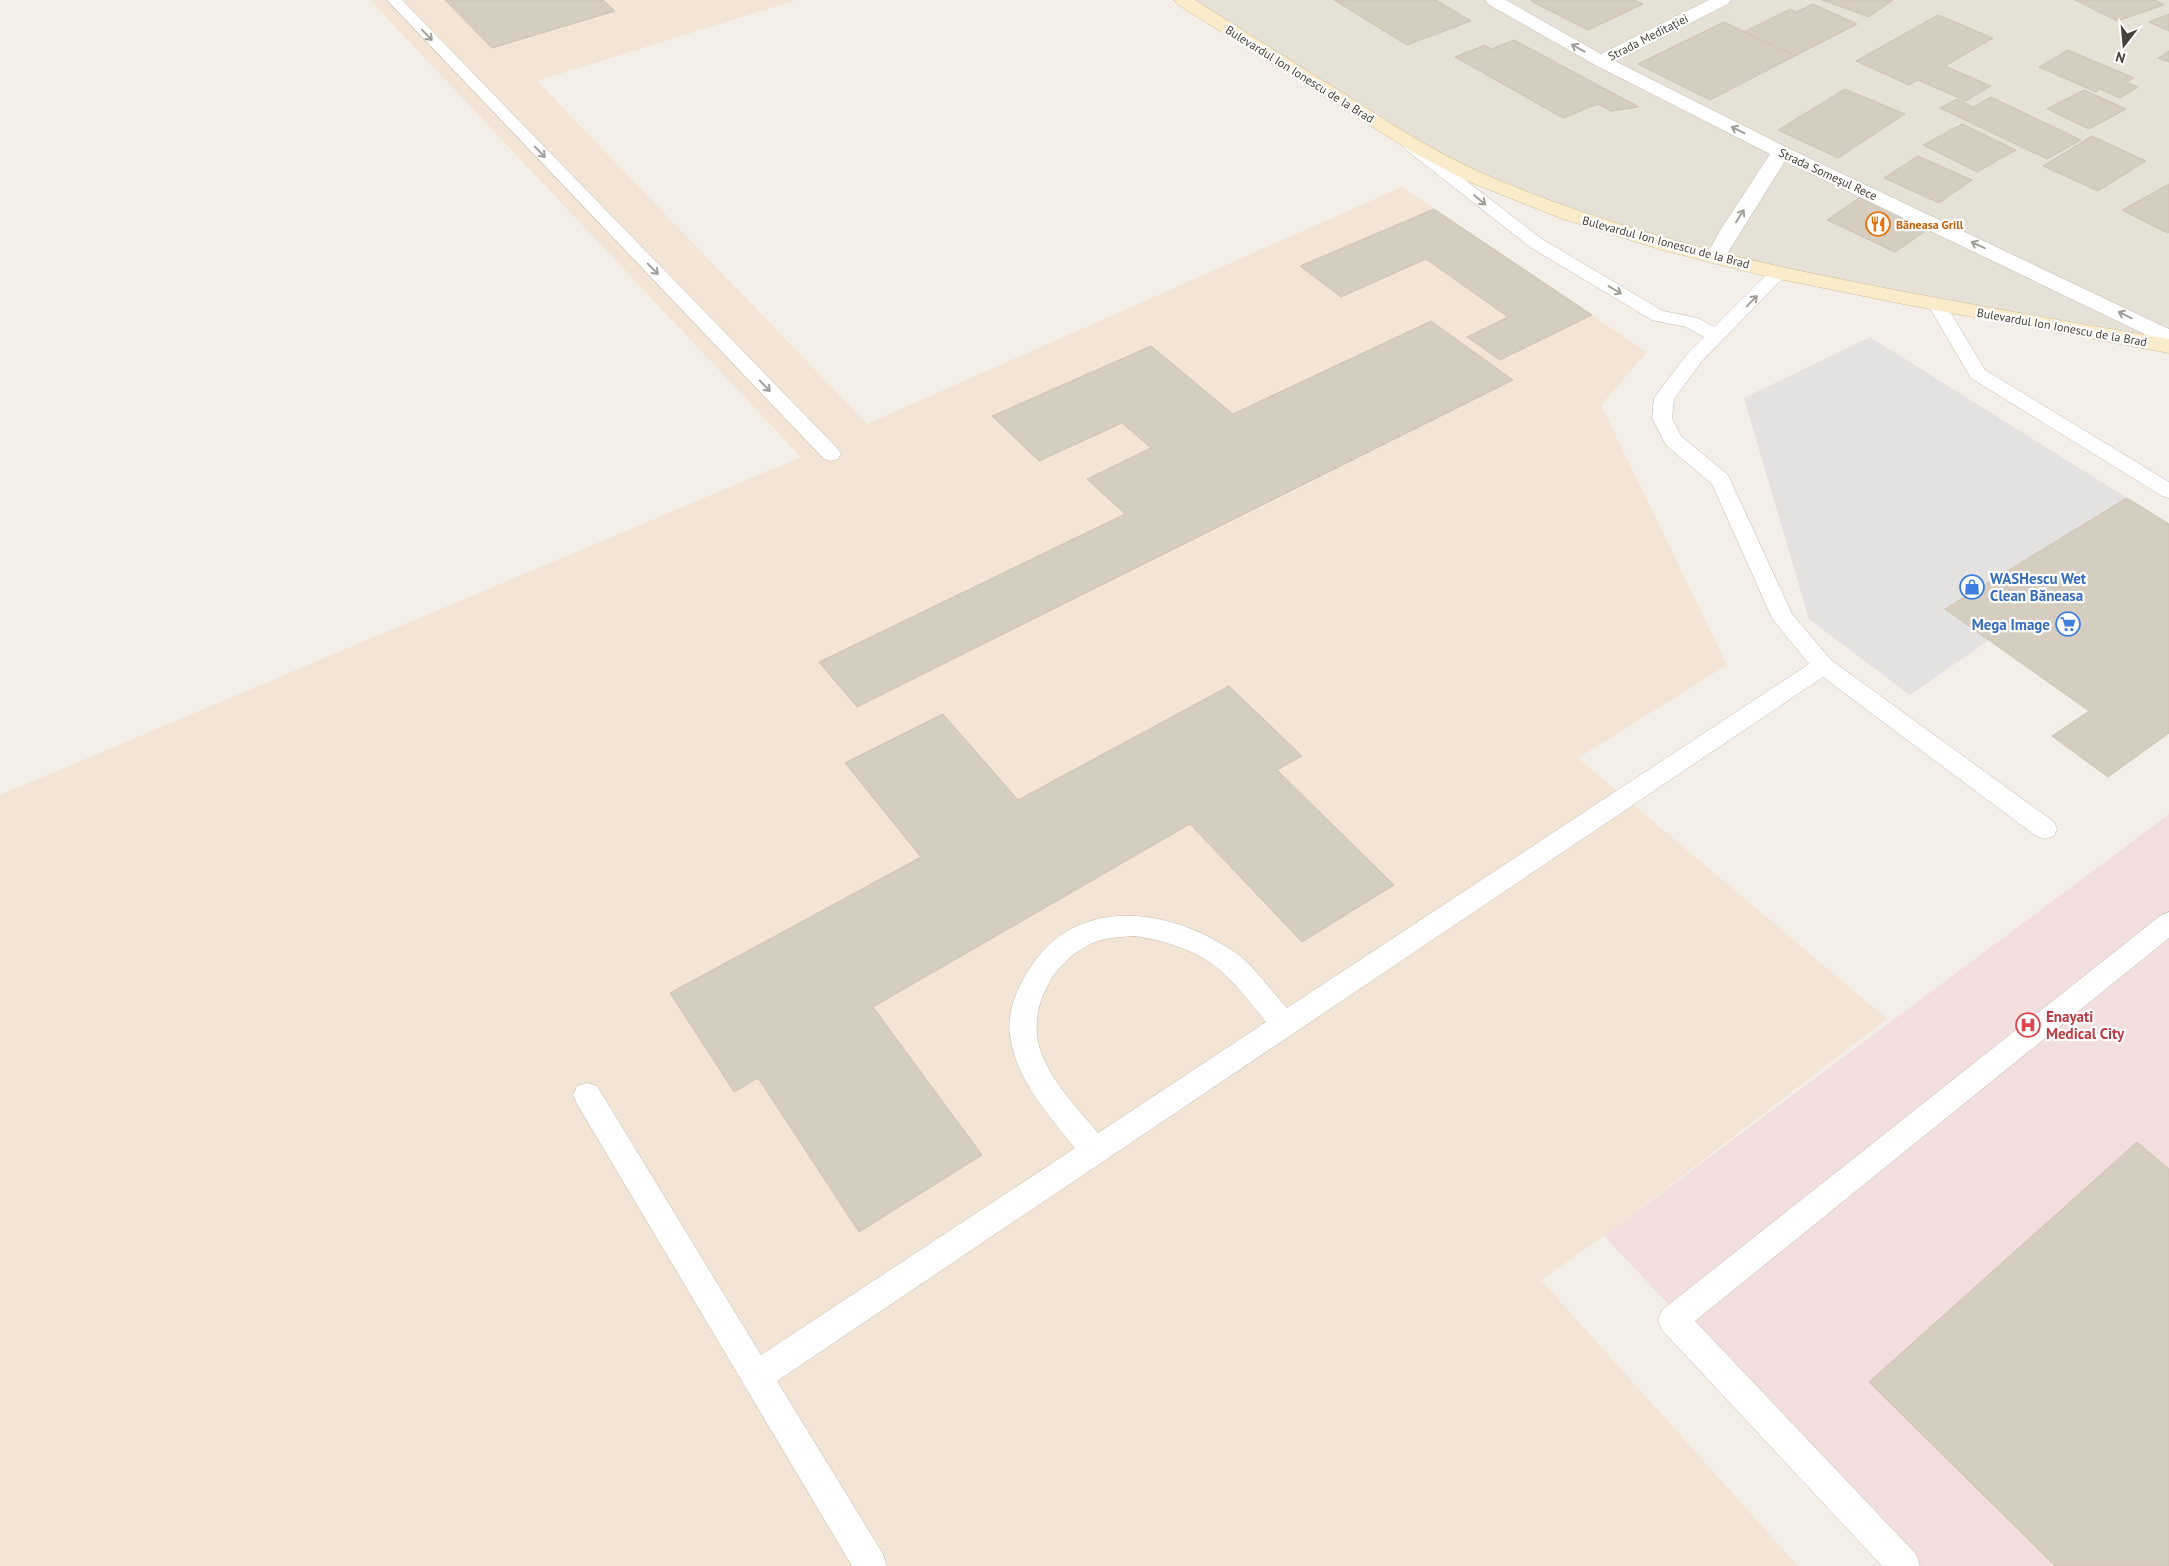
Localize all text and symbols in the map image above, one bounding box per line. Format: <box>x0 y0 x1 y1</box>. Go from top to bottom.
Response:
street label: Strada Meditației <box>1605 10 1691 64</box>
north arrow <box>2099 20 2149 70</box>
street label: Bulevardul Ion Ionescu de la Brad <box>1223 22 1377 126</box>
one-way arrow <box>421 29 433 41</box>
one-way arrow <box>1571 42 1586 52</box>
text: N <box>2114 48 2127 67</box>
one-way arrow <box>1731 125 1746 134</box>
street label: Strada Someșul Rece <box>1776 145 1880 203</box>
one-way arrow <box>534 146 546 159</box>
one-way arrow <box>1474 194 1487 206</box>
one-way arrow <box>1735 209 1745 223</box>
restaurant icon: Băneasa Grill <box>1865 211 1891 237</box>
street label: Bulevardul Ion Ionescu de la Brad <box>1581 212 1751 272</box>
place label: Băneasa Grill <box>1896 217 1964 232</box>
one-way arrow <box>1971 240 1986 250</box>
one-way arrow <box>647 263 659 276</box>
one-way arrow <box>1608 285 1623 295</box>
one-way arrow <box>1746 294 1758 307</box>
street label: Bulevardul Ion Ionescu de la Brad <box>1976 305 2148 349</box>
one-way arrow <box>2118 310 2133 319</box>
one-way arrow <box>759 380 771 392</box>
place label: WASHescu Wet Clean Băneasa <box>1990 569 2087 605</box>
shop icon: WASHescu Wet Clean Băneasa <box>1959 574 1985 600</box>
supermarket icon: Mega Image <box>2055 611 2081 637</box>
place label: Mega Image <box>1972 615 2050 634</box>
place label: Enayati Medical City <box>2046 1007 2125 1043</box>
hospital icon: Enayati Medical City <box>2015 1012 2041 1038</box>

